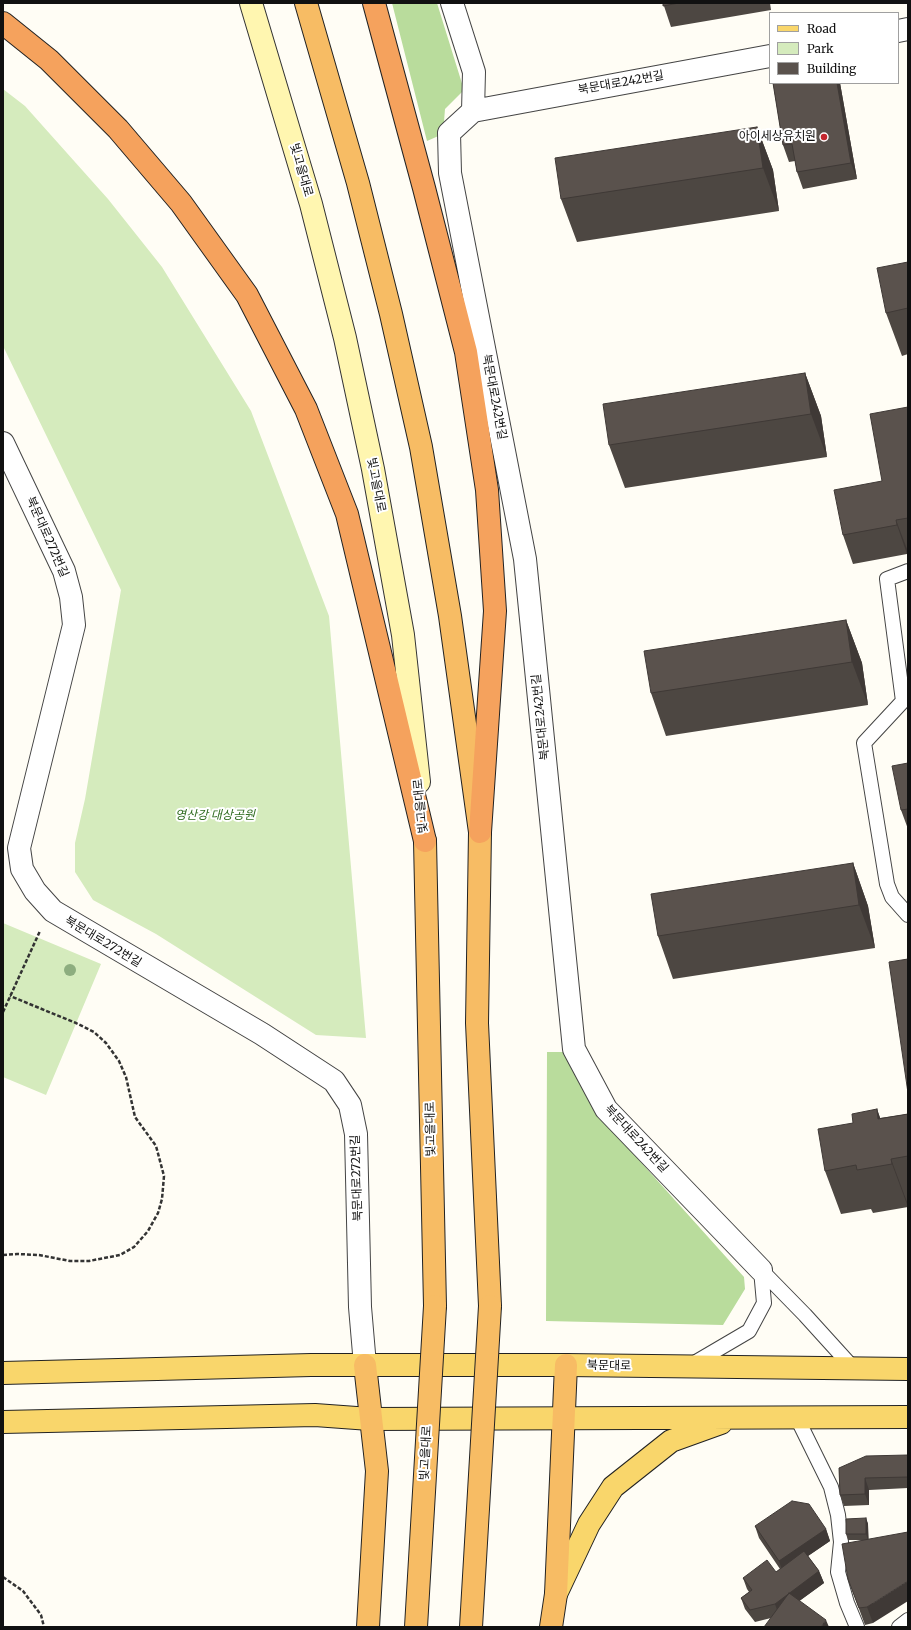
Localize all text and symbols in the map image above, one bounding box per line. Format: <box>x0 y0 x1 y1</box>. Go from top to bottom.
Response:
legend <box>769 12 899 84</box>
text: Road <box>807 21 836 36</box>
text: Park <box>807 41 834 56</box>
text: Building <box>807 61 856 76</box>
street label: 북문대로242번길 <box>577 68 665 98</box>
place label: 아이세상유치원 <box>739 130 816 144</box>
marker: 아이세상유치원 <box>819 132 829 142</box>
street label: 빛고을대로 <box>286 141 316 199</box>
street label: 북문대로242번길 <box>479 353 509 441</box>
street label: 빛고을대로 <box>364 457 388 513</box>
street label: 북문대로272번길 <box>23 494 71 580</box>
street label: 북문대로242번길 <box>529 673 553 761</box>
street label: 빛고을대로 <box>411 778 431 834</box>
park label: 영산강 대상공원 <box>175 809 255 823</box>
street label: 북문대로272번길 <box>62 913 144 971</box>
street label: 빛고을대로 <box>423 1101 439 1157</box>
street label: 북문대로242번길 <box>601 1102 671 1176</box>
street label: 북문대로272번길 <box>348 1134 366 1222</box>
street label: 북문대로 <box>587 1358 631 1374</box>
street label: 빛고을대로 <box>417 1425 435 1481</box>

